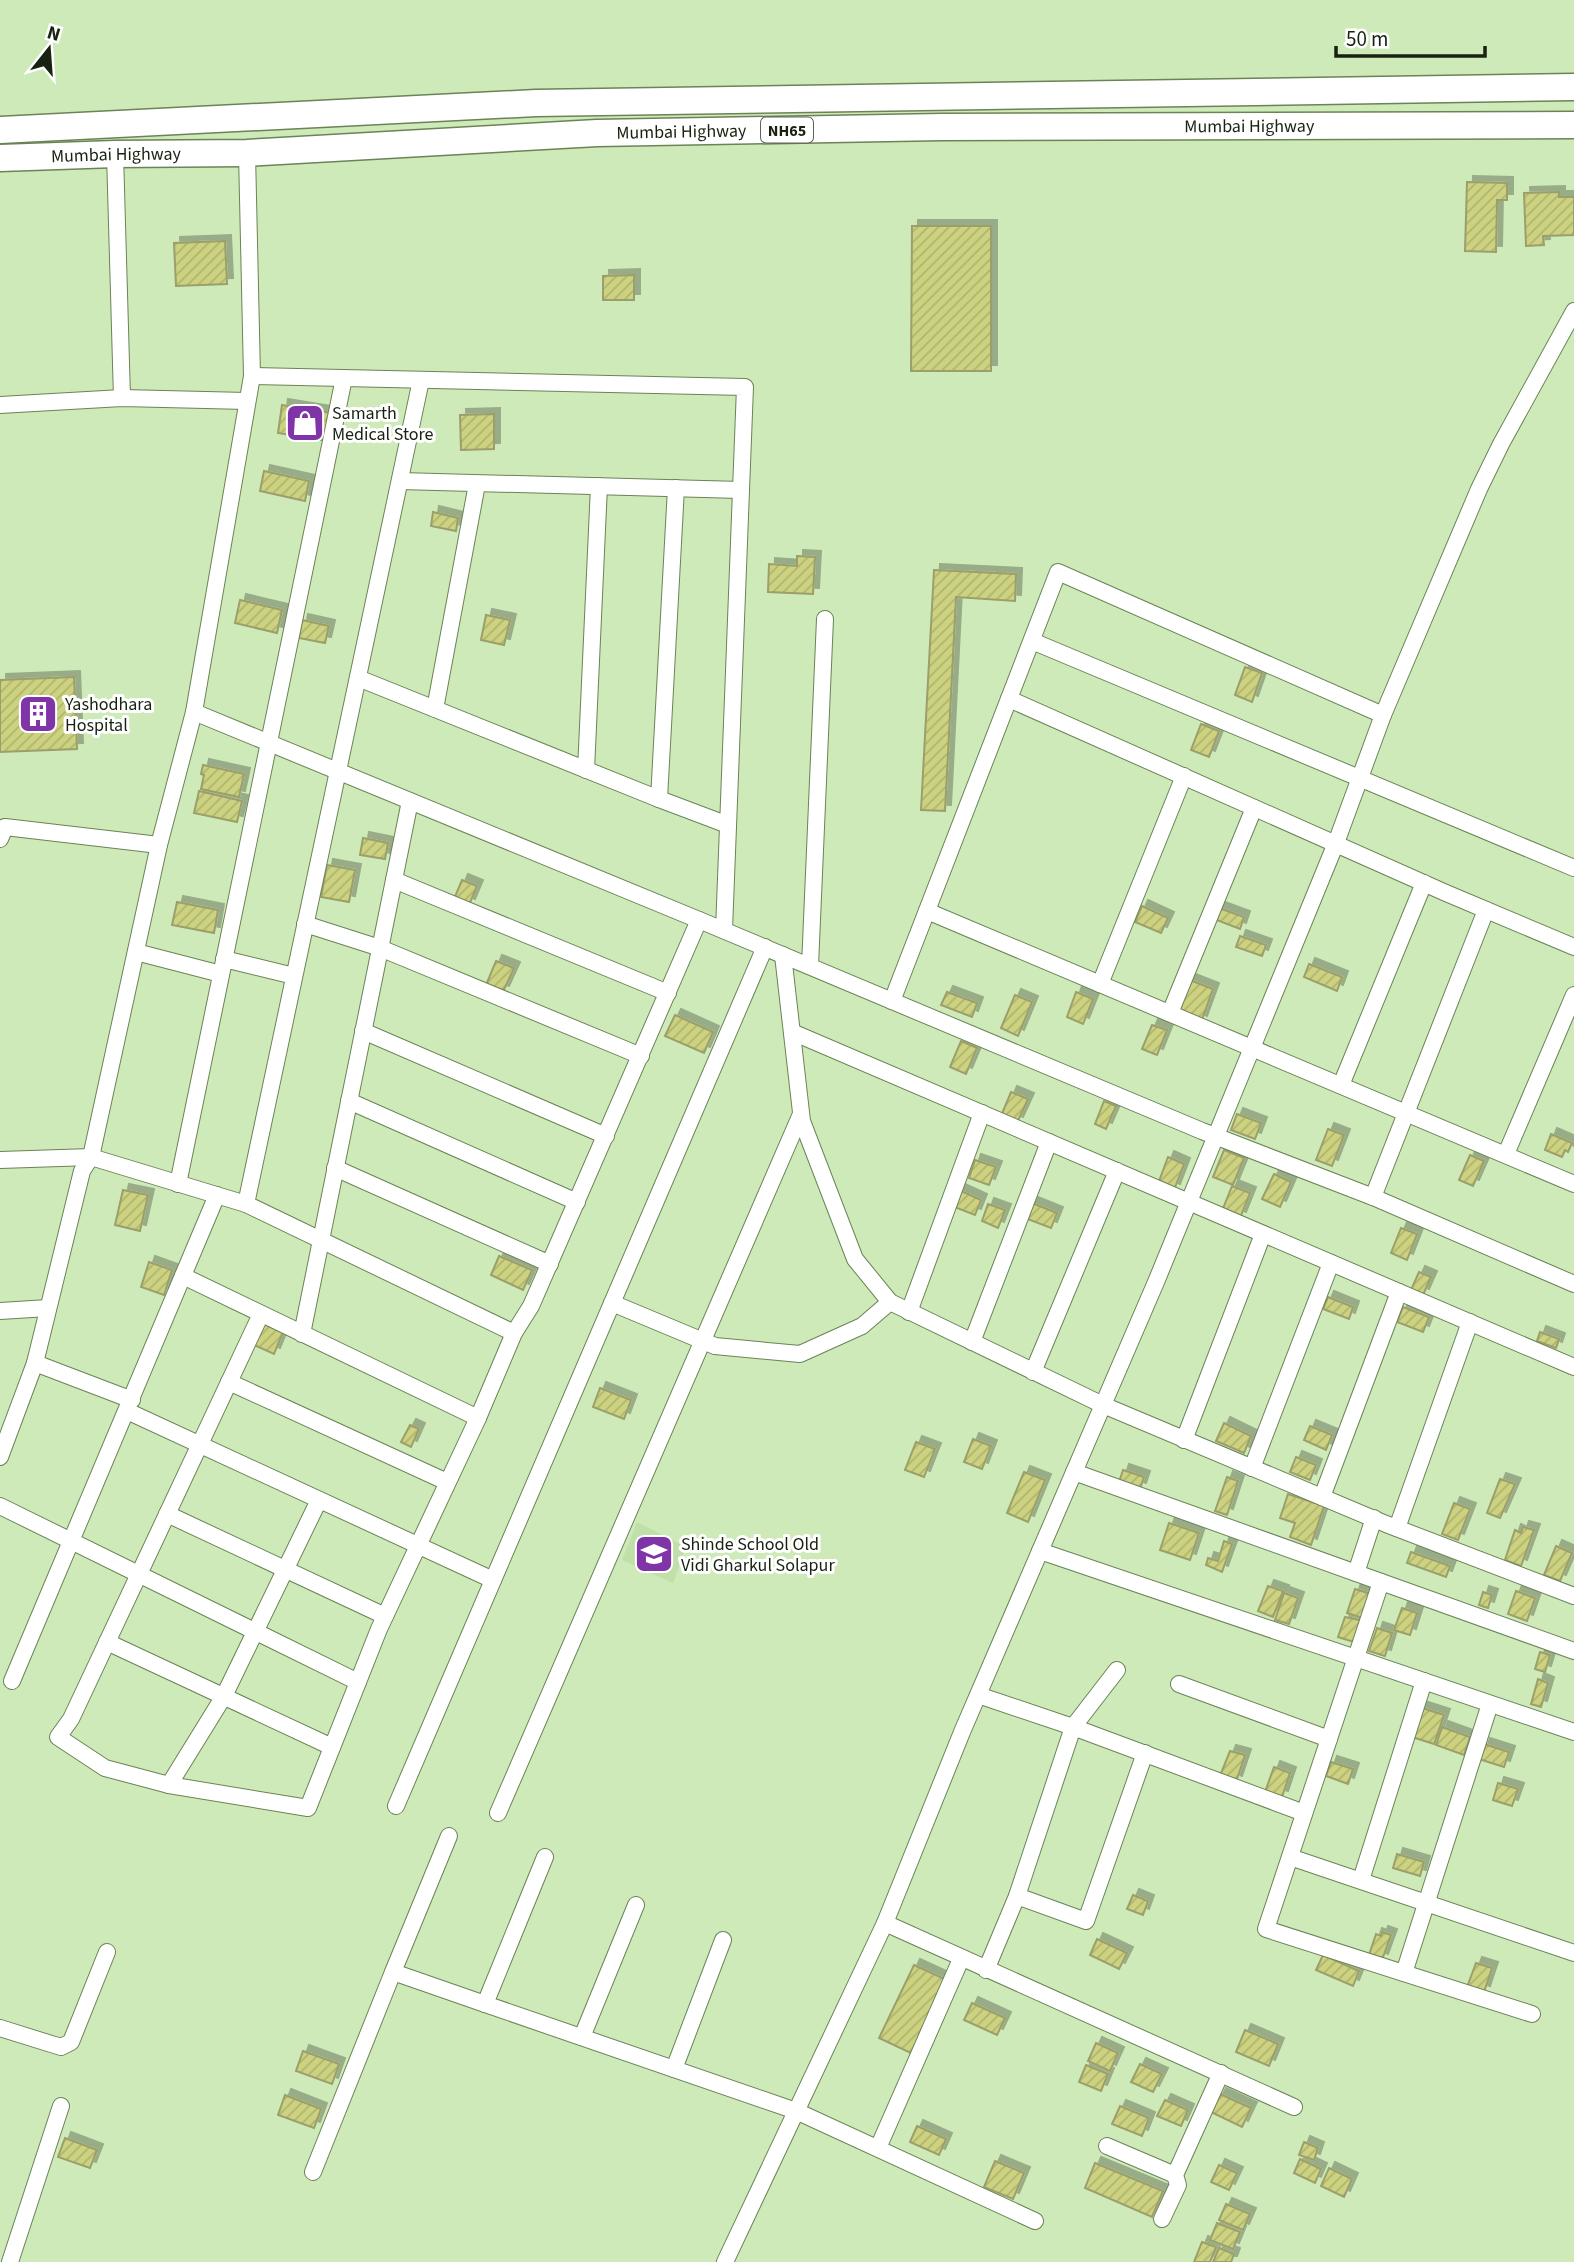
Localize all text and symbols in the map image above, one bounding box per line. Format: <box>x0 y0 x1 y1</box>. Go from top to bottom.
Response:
north arrow <box>14 14 84 84</box>
scale bar <box>1336 14 1485 58</box>
text: N <box>44 19 64 49</box>
text: 50 m <box>1346 24 1388 54</box>
street label: Mumbai Highway <box>1184 114 1315 139</box>
street label: Mumbai Highway <box>616 118 747 146</box>
road number: NH65 <box>761 118 813 142</box>
street label: Mumbai Highway <box>51 141 182 169</box>
place label: Samarth Medical Store <box>332 401 434 447</box>
shop icon: Samarth Medical Store <box>284 402 326 444</box>
place label: Yashodhara Hospital <box>64 692 152 738</box>
building icon: Yashodhara Hospital <box>17 693 59 735</box>
place label: Shinde School Old Vidi Gharkul Solapur <box>681 1532 835 1578</box>
school or university icon: Shinde School Old Vidi Gharkul Solapur <box>633 1533 675 1575</box>

